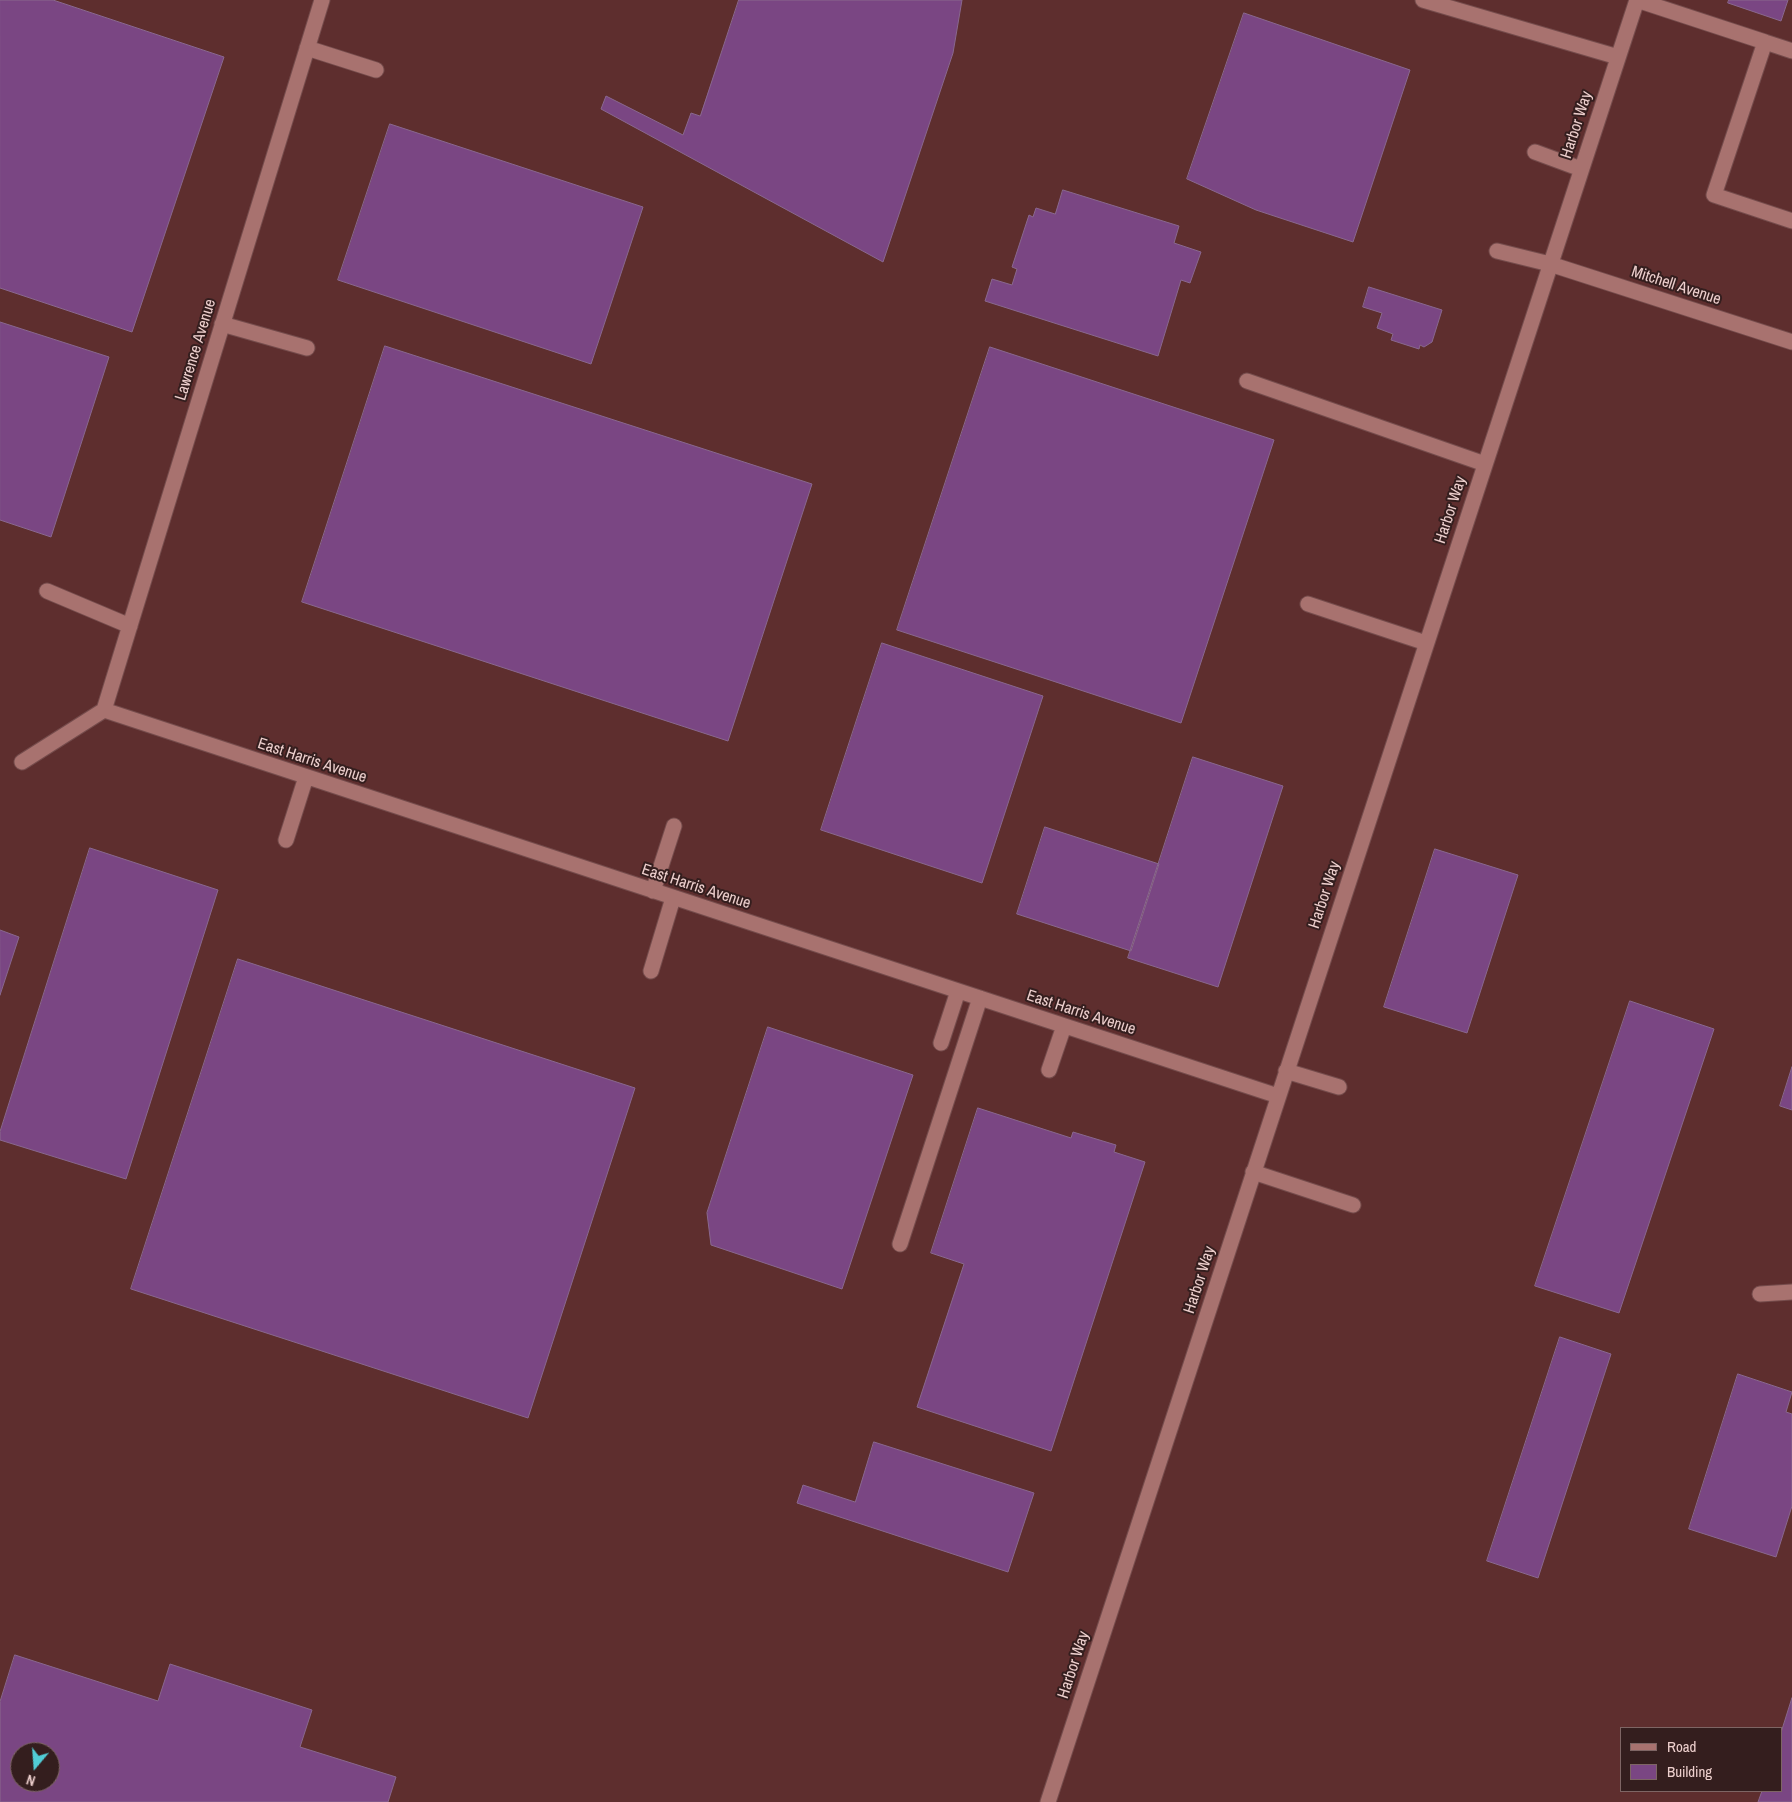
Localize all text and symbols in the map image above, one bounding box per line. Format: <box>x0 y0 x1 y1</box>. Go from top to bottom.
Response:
street label: Harbor Way <box>1557 89 1597 161</box>
street label: Mitchell Avenue <box>1629 262 1723 310</box>
street label: Lawrence Avenue <box>171 297 221 403</box>
street label: Harbor Way <box>1431 474 1471 546</box>
street label: East Harris Avenue <box>255 734 369 788</box>
street label: Harbor Way <box>1305 859 1345 931</box>
street label: East Harris Avenue <box>639 860 753 914</box>
street label: East Harris Avenue <box>1024 986 1138 1040</box>
street label: Harbor Way <box>1180 1244 1220 1316</box>
street label: Harbor Way <box>1054 1629 1094 1701</box>
legend <box>1620 1727 1782 1792</box>
text: Road <box>1667 1736 1696 1757</box>
north arrow <box>10 1742 60 1792</box>
text: Building <box>1667 1761 1712 1782</box>
text: N <box>24 1770 37 1790</box>

